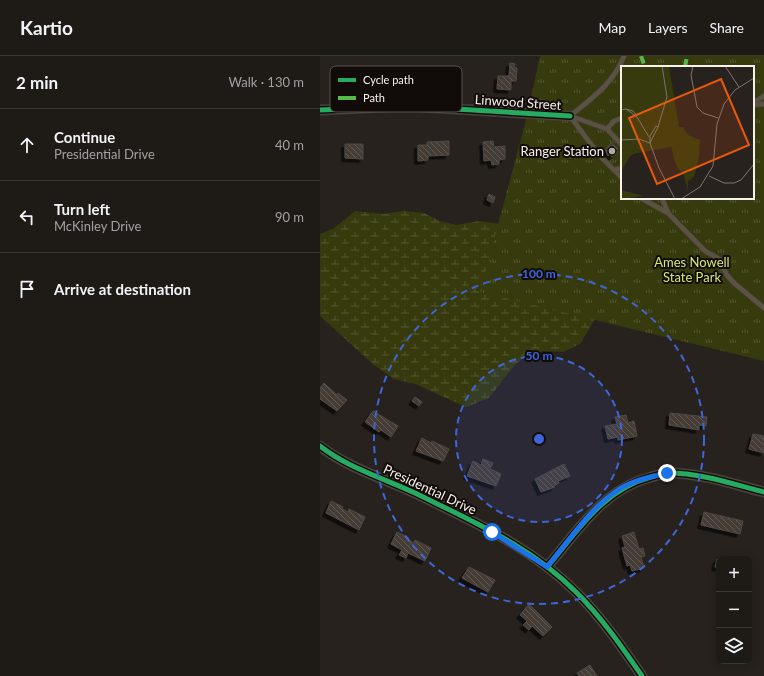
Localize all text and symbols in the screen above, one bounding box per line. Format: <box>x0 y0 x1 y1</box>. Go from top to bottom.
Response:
text: Kartio <box>20 16 73 39</box>
text: Map <box>598 19 626 36</box>
text: Layers <box>648 19 688 36</box>
text: Share <box>710 19 744 36</box>
legend <box>330 66 462 112</box>
inset map <box>621 66 754 199</box>
text: 2 min <box>16 72 58 93</box>
text: Cycle path <box>363 73 414 86</box>
text: Walk · 130 m <box>228 74 304 90</box>
text: Path <box>363 91 385 104</box>
street label: Linwood Street <box>474 91 562 113</box>
text: Continue <box>54 128 115 146</box>
icon: ahead <box>16 134 38 156</box>
text: 40 m <box>275 137 304 153</box>
place label: Ranger Station <box>521 143 604 159</box>
text: Presidential Drive <box>54 146 155 162</box>
marker: Ranger Station <box>607 146 617 156</box>
text: Turn left <box>54 200 110 218</box>
icon: left <box>16 206 38 228</box>
text: 90 m <box>275 209 304 225</box>
text: McKinley Drive <box>54 218 141 234</box>
park label: Ames Nowell State Park <box>654 254 730 285</box>
text: 100 m <box>522 266 556 281</box>
icon: arrive <box>16 278 38 300</box>
text: Arrive at destination <box>54 280 191 298</box>
text: 50 m <box>526 348 552 363</box>
centre of rings <box>532 432 546 446</box>
street label: Presidential Drive <box>381 460 479 518</box>
route end <box>658 464 676 482</box>
route start <box>483 523 501 541</box>
map controls <box>716 556 752 664</box>
button: + <box>716 556 752 592</box>
button: − <box>716 592 752 628</box>
button: layers <box>716 628 752 664</box>

